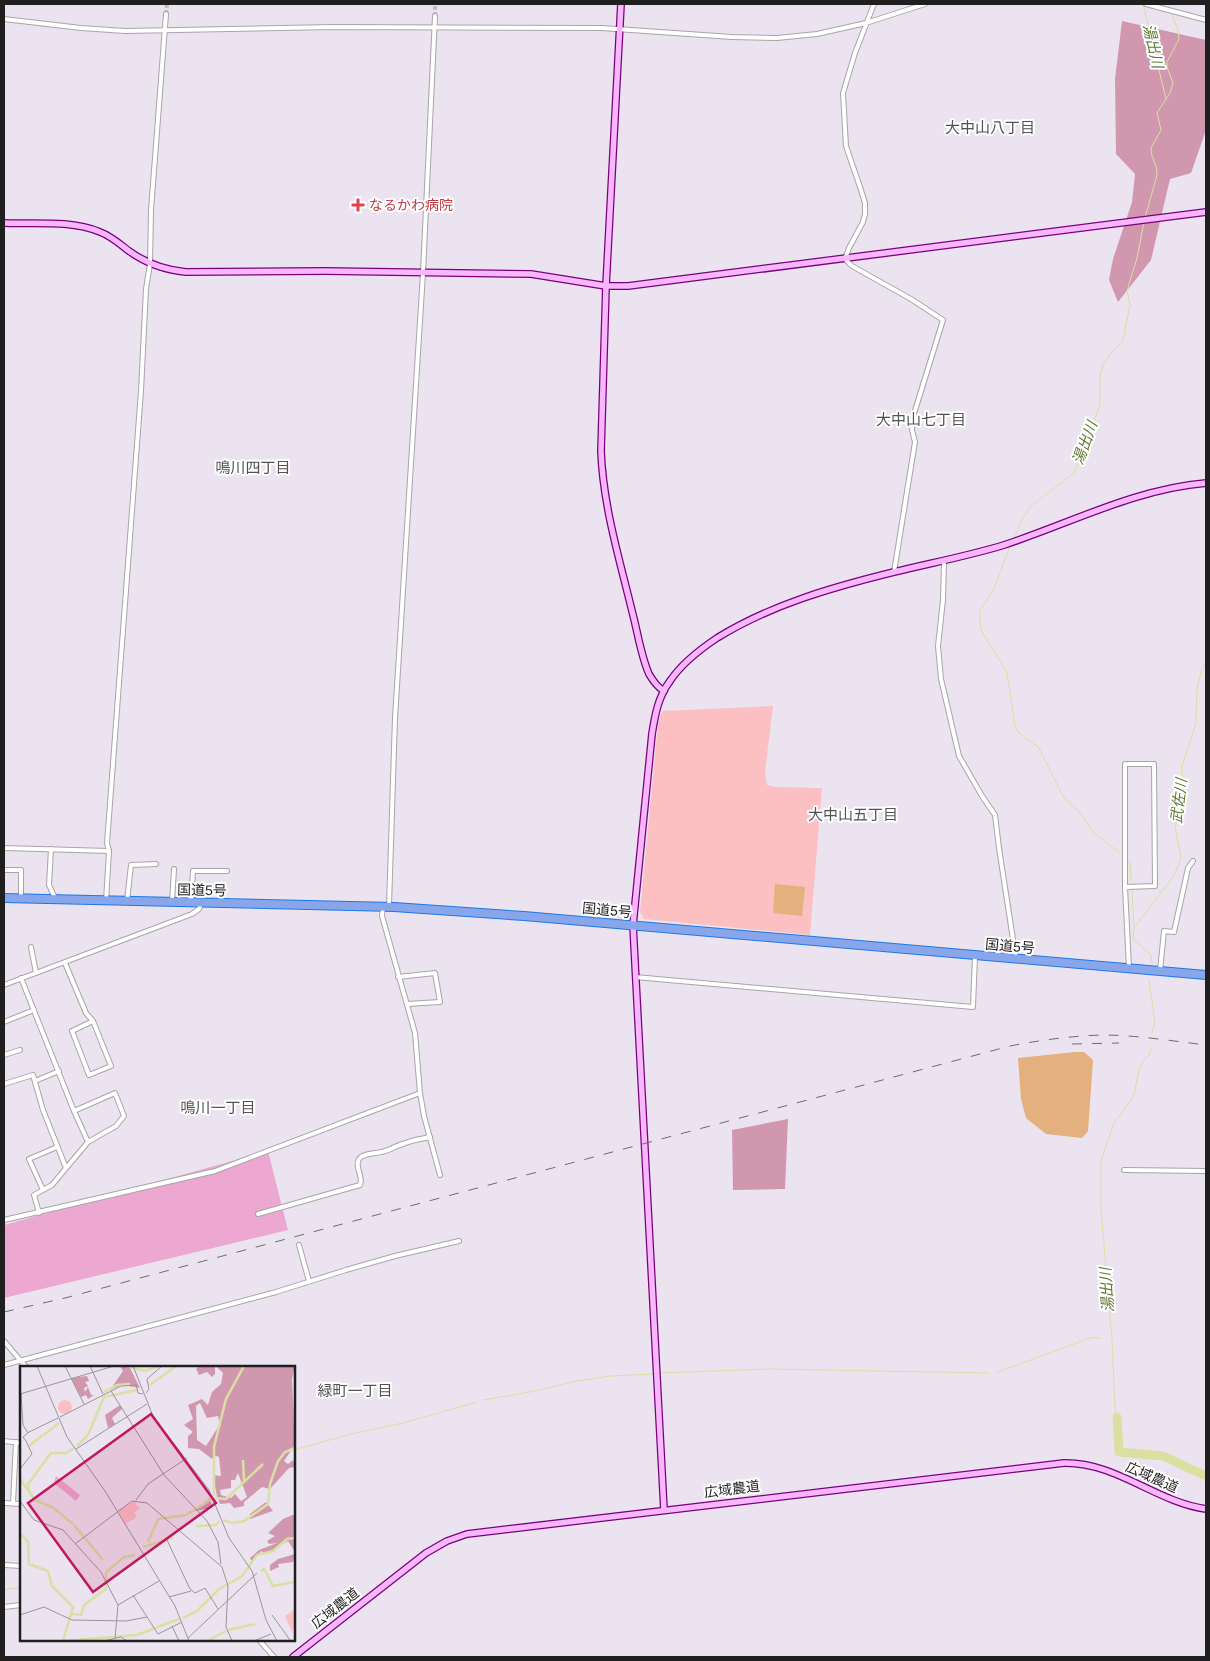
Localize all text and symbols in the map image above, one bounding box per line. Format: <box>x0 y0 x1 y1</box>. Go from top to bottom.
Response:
water label: 湯出川 <box>1140 22 1167 72</box>
district label: 大中山八丁目 <box>945 119 1035 136</box>
place label: なるかわ病院 <box>369 197 453 213</box>
marker: なるかわ病院 <box>351 198 365 212</box>
district label: 大中山七丁目 <box>876 411 966 428</box>
water label: 湯出川 <box>1069 417 1101 467</box>
district label: 鳴川四丁目 <box>215 459 291 476</box>
water label: 武佐川 <box>1167 776 1190 824</box>
district label: 大中山五丁目 <box>808 806 898 823</box>
street label: 国道5号 <box>177 882 227 898</box>
street label: 国道5号 <box>581 900 633 920</box>
street label: 国道5号 <box>984 936 1036 956</box>
district label: 鳴川一丁目 <box>180 1099 256 1116</box>
water label: 湯出川 <box>1096 1265 1117 1313</box>
inset map <box>20 1366 295 1641</box>
district label: 緑町一丁目 <box>317 1382 393 1399</box>
street label: 広域農道 <box>1123 1458 1181 1496</box>
street label: 広域農道 <box>703 1478 761 1500</box>
street label: 広域農道 <box>308 1584 362 1632</box>

